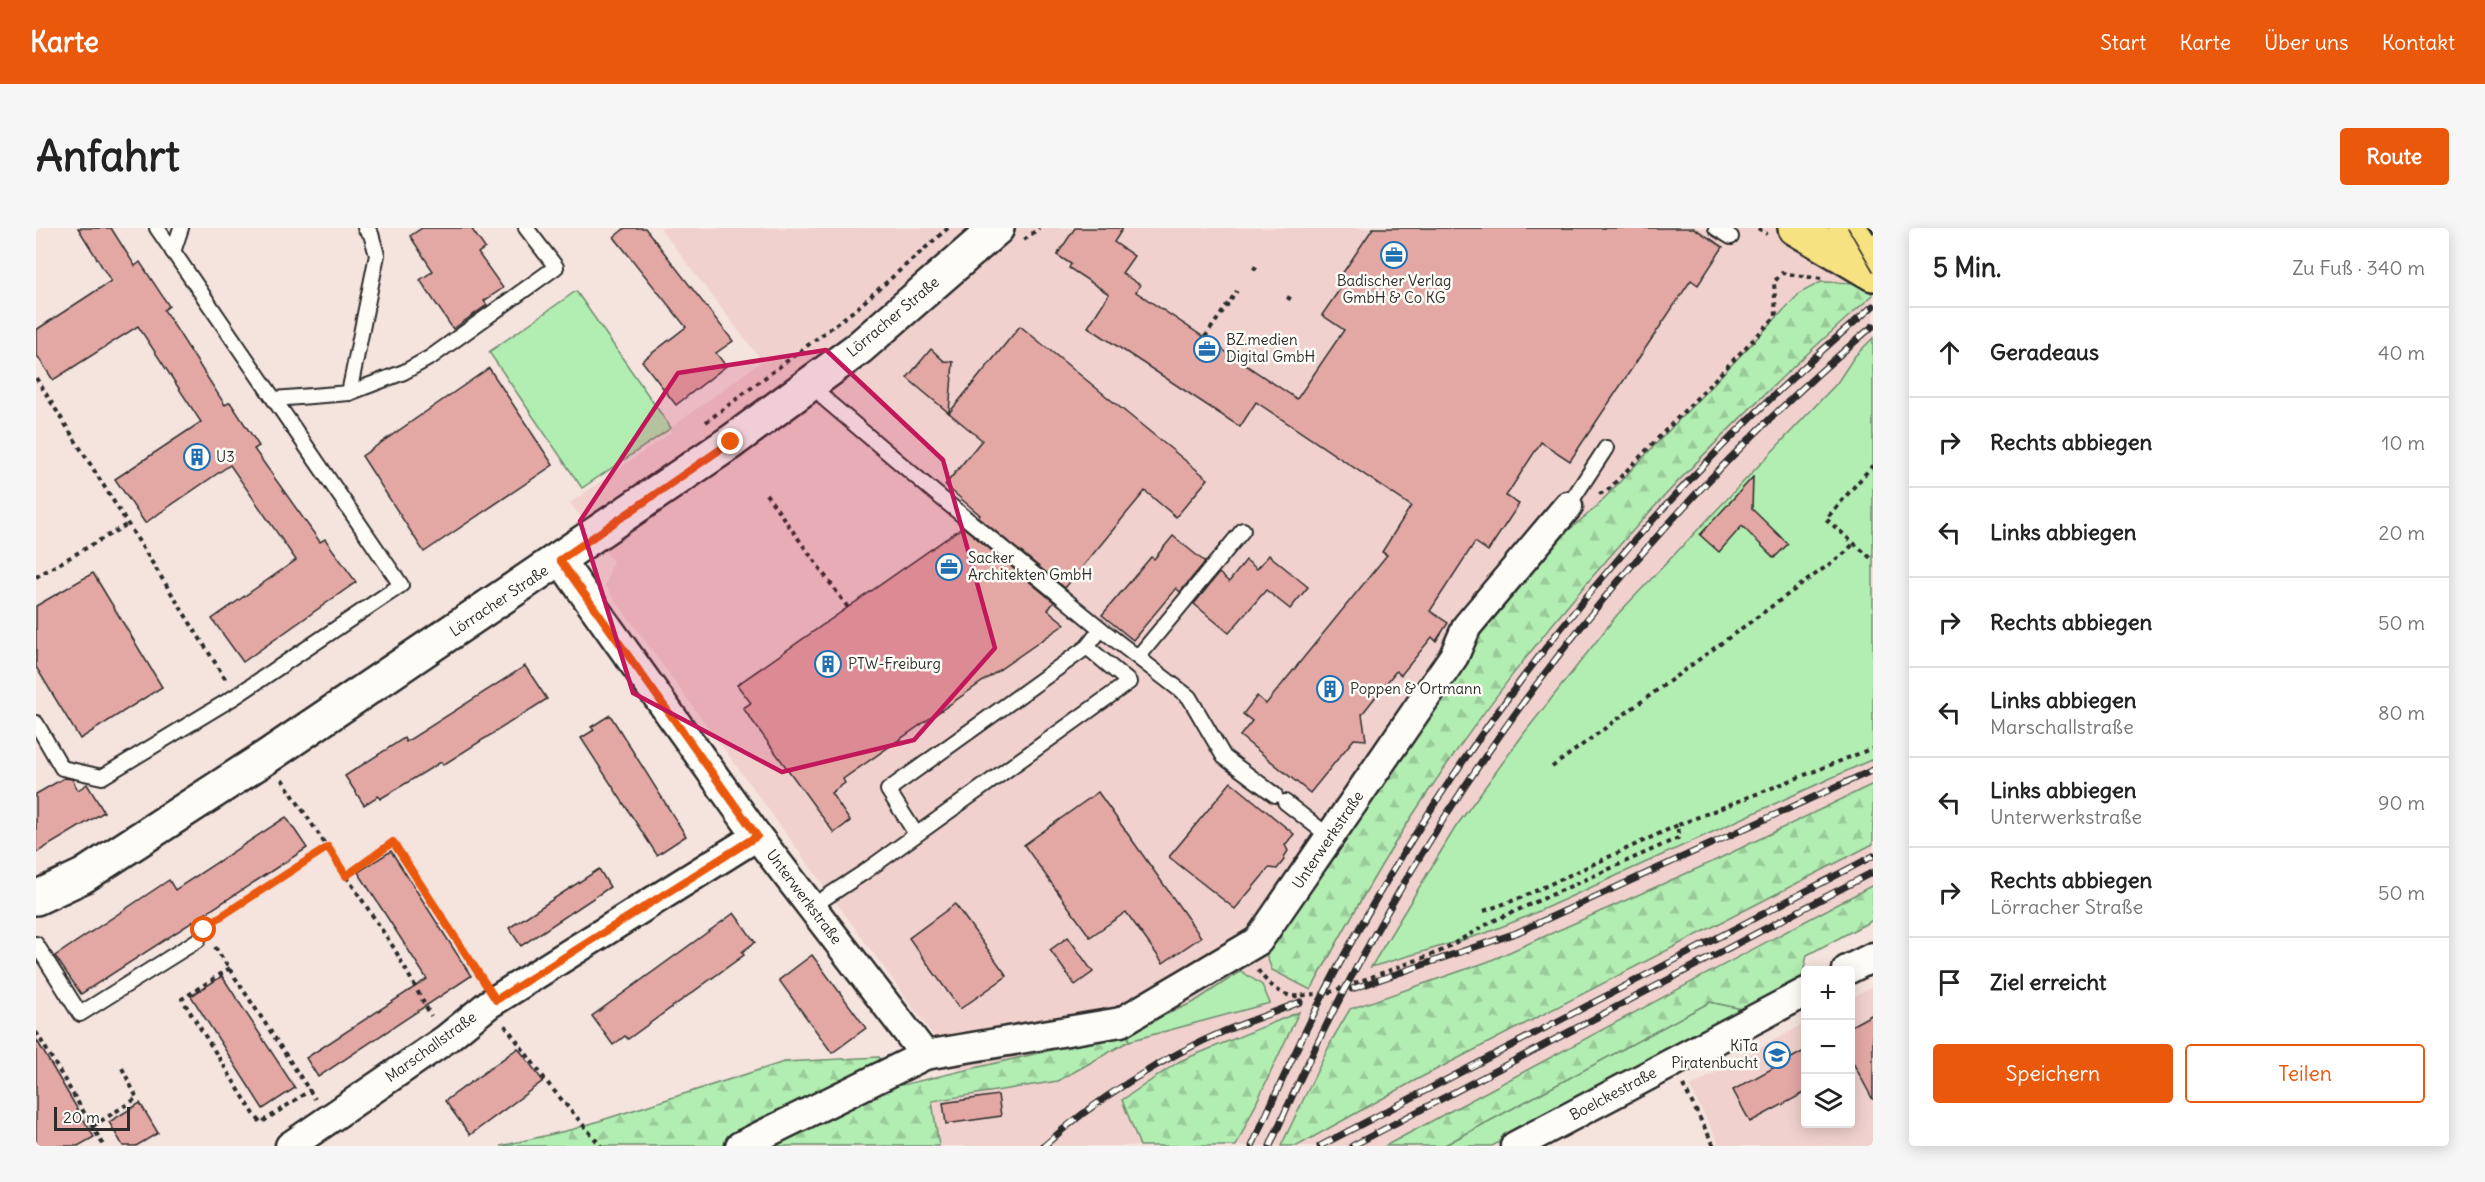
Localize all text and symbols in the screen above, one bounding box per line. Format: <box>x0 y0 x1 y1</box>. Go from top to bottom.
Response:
text: Karte <box>30 24 99 60</box>
text: Start <box>2100 29 2146 56</box>
text: Karte <box>2179 29 2231 56</box>
text: Über uns <box>2264 29 2349 56</box>
text: Kontakt <box>2382 29 2455 56</box>
button: Route <box>2340 128 2449 185</box>
text: Anfahrt <box>36 130 180 182</box>
office icon: Badischer Verlag GmbH & Co KG <box>1379 240 1409 270</box>
text: 5 Min. <box>1933 251 2001 284</box>
text: Zu Fuß · 340 m <box>2292 255 2425 280</box>
place label: Badischer Verlag GmbH & Co KG <box>1337 271 1451 307</box>
street label: Lörracher Straße <box>843 272 943 361</box>
place label: BZ.medien Digital GmbH <box>1226 330 1316 366</box>
office icon: BZ.medien Digital GmbH <box>1192 334 1222 364</box>
icon: ahead <box>1933 336 1966 369</box>
text: Geradeaus <box>1990 338 2099 366</box>
text: 40 m <box>2378 340 2425 365</box>
icon: right <box>1933 426 1966 459</box>
route end <box>717 428 743 454</box>
text: Rechts abbiegen <box>1990 428 2152 456</box>
text: 10 m <box>2382 430 2425 455</box>
building icon: U3 <box>182 442 212 472</box>
place label: U3 <box>216 447 235 466</box>
icon: left <box>1933 516 1966 549</box>
text: Links abbiegen <box>1990 518 2137 546</box>
text: 20 m <box>2379 520 2425 545</box>
place label: Sacker Architekten GmbH <box>968 548 1092 584</box>
office icon: Sacker Architekten GmbH <box>934 552 964 582</box>
street label: Lörracher Straße <box>446 561 552 641</box>
icon: right <box>1933 606 1966 639</box>
text: Rechts abbiegen <box>1990 608 2152 636</box>
text: 50 m <box>2378 610 2425 635</box>
building icon: PTW-Freiburg <box>813 649 843 679</box>
place label: PTW-Freiburg <box>848 654 941 673</box>
building icon: Poppen & Ortmann <box>1315 674 1345 704</box>
place label: Poppen & Ortmann <box>1350 679 1482 698</box>
text: Links abbiegen <box>1990 686 2137 714</box>
icon: left <box>1933 696 1966 729</box>
text: 80 m <box>2378 700 2425 725</box>
text: Marschallstraße <box>1990 714 2134 739</box>
text: Links abbiegen <box>1990 776 2137 804</box>
icon: left <box>1933 786 1966 819</box>
street label: Unterwerkstraße <box>1288 787 1367 892</box>
text: 90 m <box>2378 790 2425 815</box>
text: Unterwerkstraße <box>1990 804 2142 829</box>
street label: Unterwerkstraße <box>762 845 846 948</box>
text: Rechts abbiegen <box>1990 866 2152 894</box>
icon: right <box>1933 876 1966 909</box>
text: 50 m <box>2378 880 2425 905</box>
text: Lörracher Straße <box>1990 894 2143 919</box>
route start <box>190 916 216 942</box>
map controls <box>1801 966 1855 1128</box>
button: + <box>1801 966 1855 1020</box>
icon: arrive <box>1933 966 1966 999</box>
text: Ziel erreicht <box>1990 968 2107 996</box>
street label: Marschallstraße <box>382 1007 480 1086</box>
button: − <box>1801 1020 1855 1074</box>
place label: KiTa Piratenbucht <box>1671 1036 1758 1072</box>
school or university icon: KiTa Piratenbucht <box>1762 1040 1792 1070</box>
button: Speichern <box>1933 1044 2173 1103</box>
button: Teilen <box>2185 1044 2425 1103</box>
street label: Boelckestraße <box>1566 1063 1659 1124</box>
button: layers <box>1801 1074 1855 1128</box>
scale bar <box>54 1104 130 1132</box>
text: 20 m <box>63 1107 100 1127</box>

